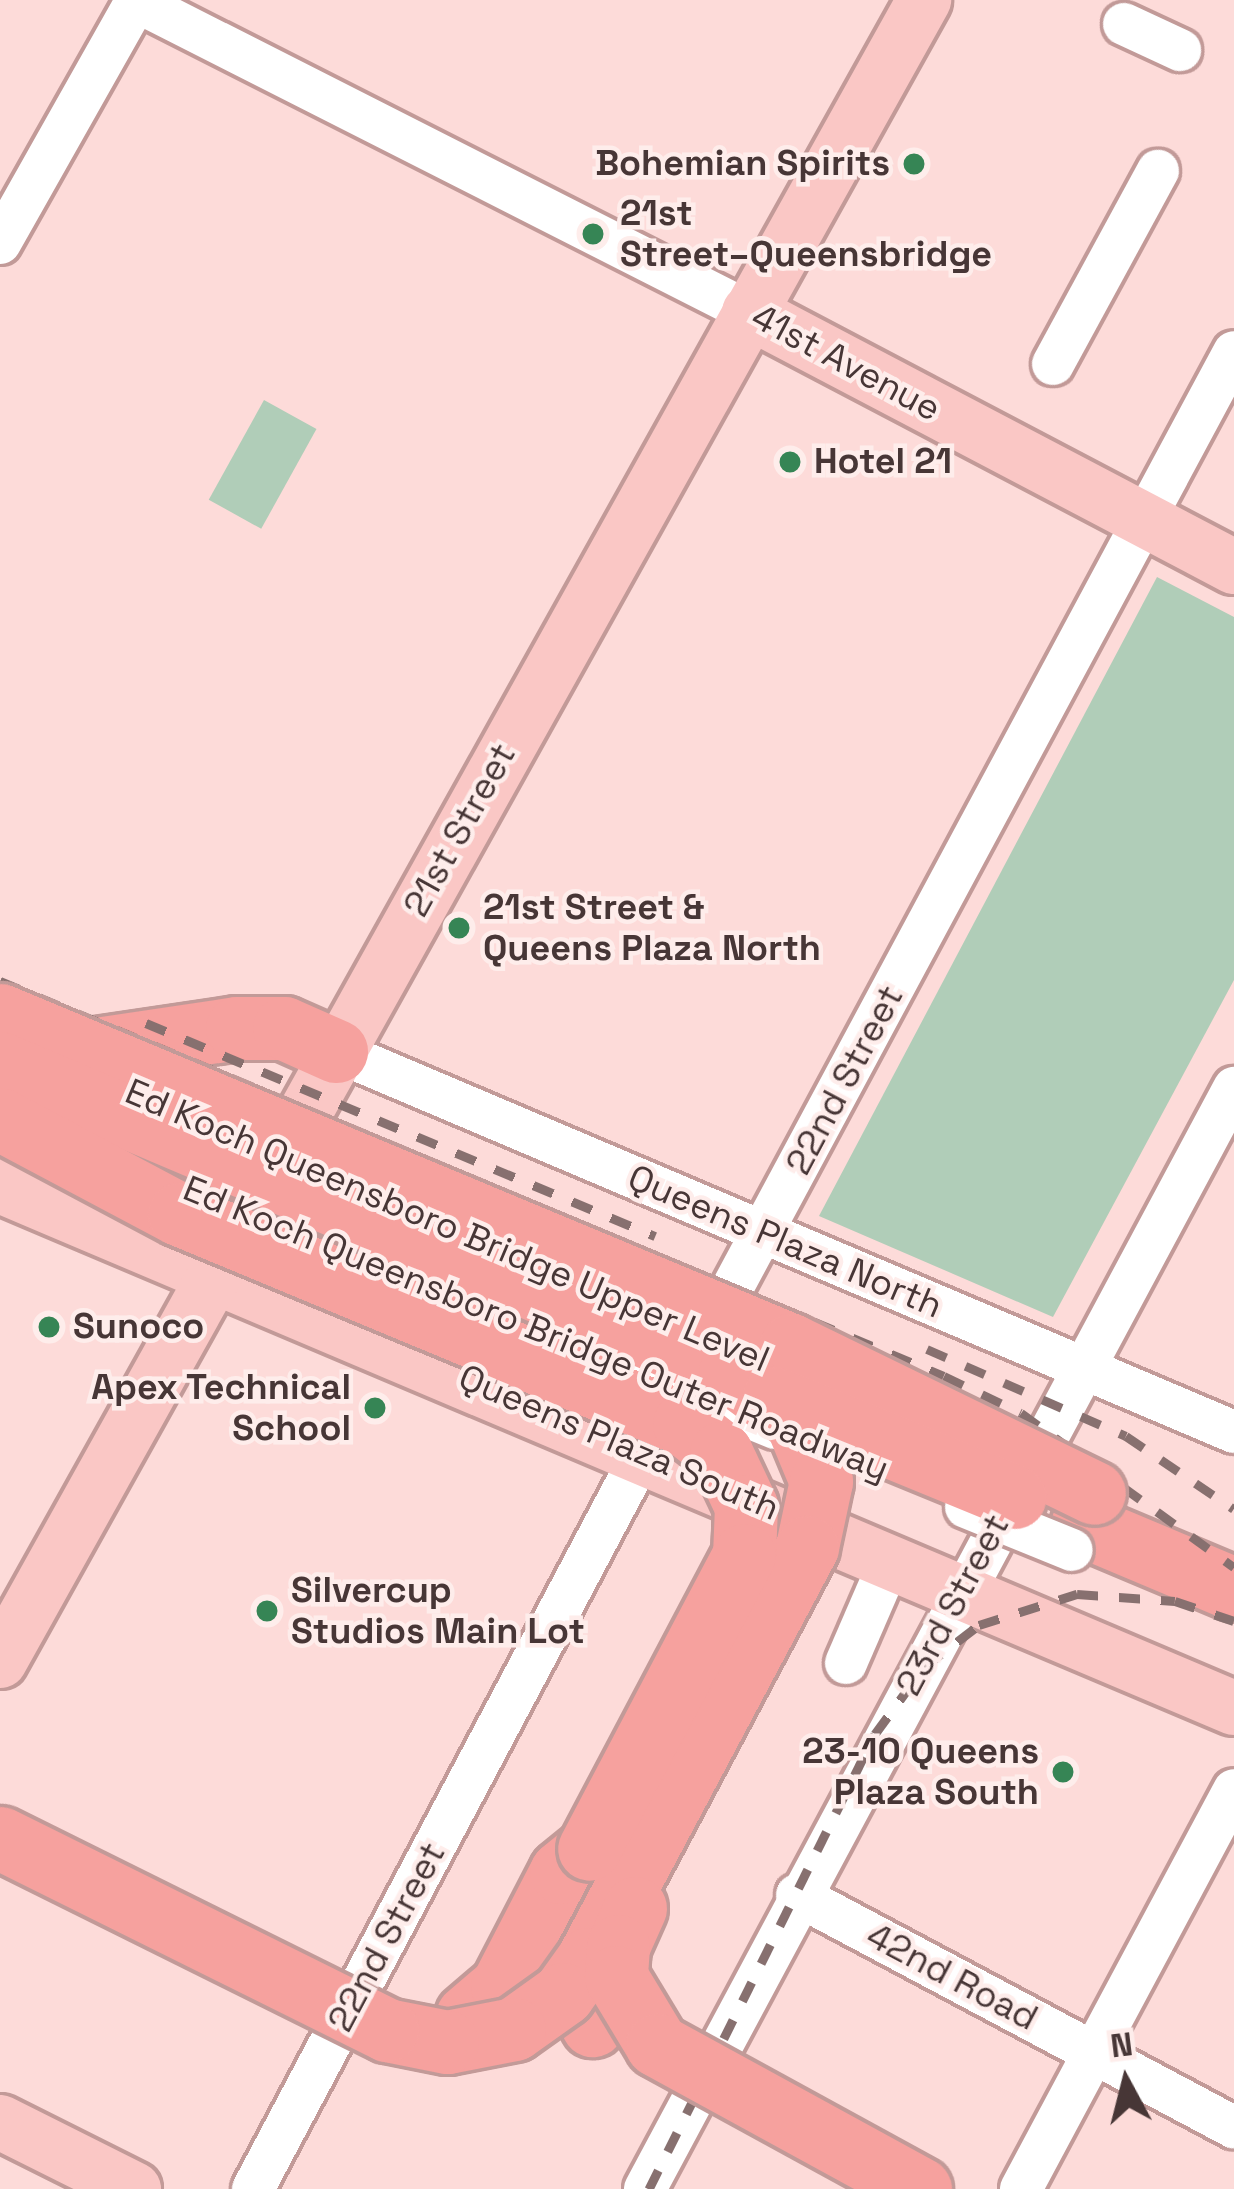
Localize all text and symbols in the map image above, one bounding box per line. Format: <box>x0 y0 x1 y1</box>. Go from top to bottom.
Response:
place label: Bohemian Spirits <box>595 142 890 186</box>
marker: Bohemian Spirits <box>901 151 927 177</box>
place label: 21st Street–Queensbridge <box>620 191 992 276</box>
marker: 21st Street–Queensbridge <box>577 218 609 250</box>
street label: 41st Avenue <box>744 295 948 431</box>
place label: Hotel 21 <box>814 440 952 484</box>
marker: Hotel 21 <box>777 449 803 475</box>
street label: 21st Street <box>395 736 525 924</box>
place label: 21st Street & Queens Plaza North <box>483 885 821 970</box>
marker: 21st Street & Queens Plaza North <box>446 915 472 941</box>
street label: 22nd Street <box>777 978 913 1182</box>
street label: Ed Koch Queensboro Bridge Upper Level <box>119 1070 775 1382</box>
street label: Queens Plaza North <box>621 1156 949 1328</box>
street label: Ed Koch Queensboro Bridge Outer Roadway <box>177 1167 895 1491</box>
place label: Sunoco <box>73 1305 204 1349</box>
marker: Sunoco <box>36 1314 62 1340</box>
street label: Queens Plaza South <box>452 1356 786 1530</box>
place label: Apex Technical School <box>90 1365 351 1450</box>
marker: Apex Technical School <box>362 1395 388 1421</box>
street label: 23rd Street <box>887 1507 1019 1703</box>
place label: Silvercup Studios Main Lot <box>291 1568 585 1653</box>
marker: Silvercup Studios Main Lot <box>254 1598 280 1624</box>
place label: 23-10 Queens Plaza South <box>802 1729 1039 1814</box>
marker: 23-10 Queens Plaza South <box>1050 1759 1076 1785</box>
street label: 22nd Street <box>319 1835 455 2039</box>
street label: 42nd Road <box>859 1914 1045 2040</box>
north arrow <box>1066 2021 1186 2141</box>
text: N <box>1108 2023 1135 2067</box>

